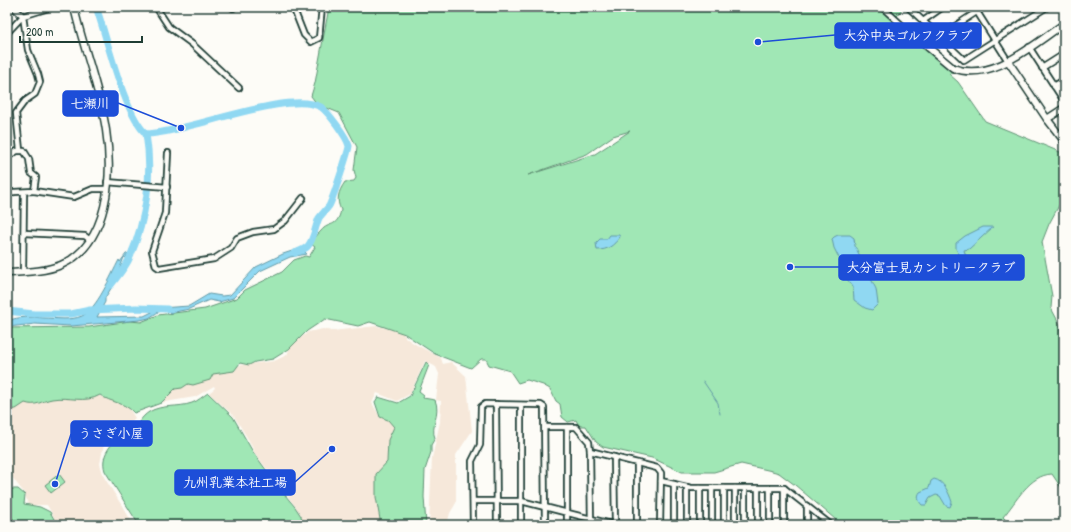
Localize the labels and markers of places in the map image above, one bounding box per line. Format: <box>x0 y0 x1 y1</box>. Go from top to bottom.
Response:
callout: 大分中央ゴルフクラブ <box>835 23 981 48</box>
callout: 七瀬川 <box>63 91 118 116</box>
callout: 大分富士見カントリークラブ <box>839 255 1024 280</box>
callout: うさぎ小屋 <box>71 421 152 446</box>
callout: 九州乳業本社工場 <box>175 470 295 495</box>

